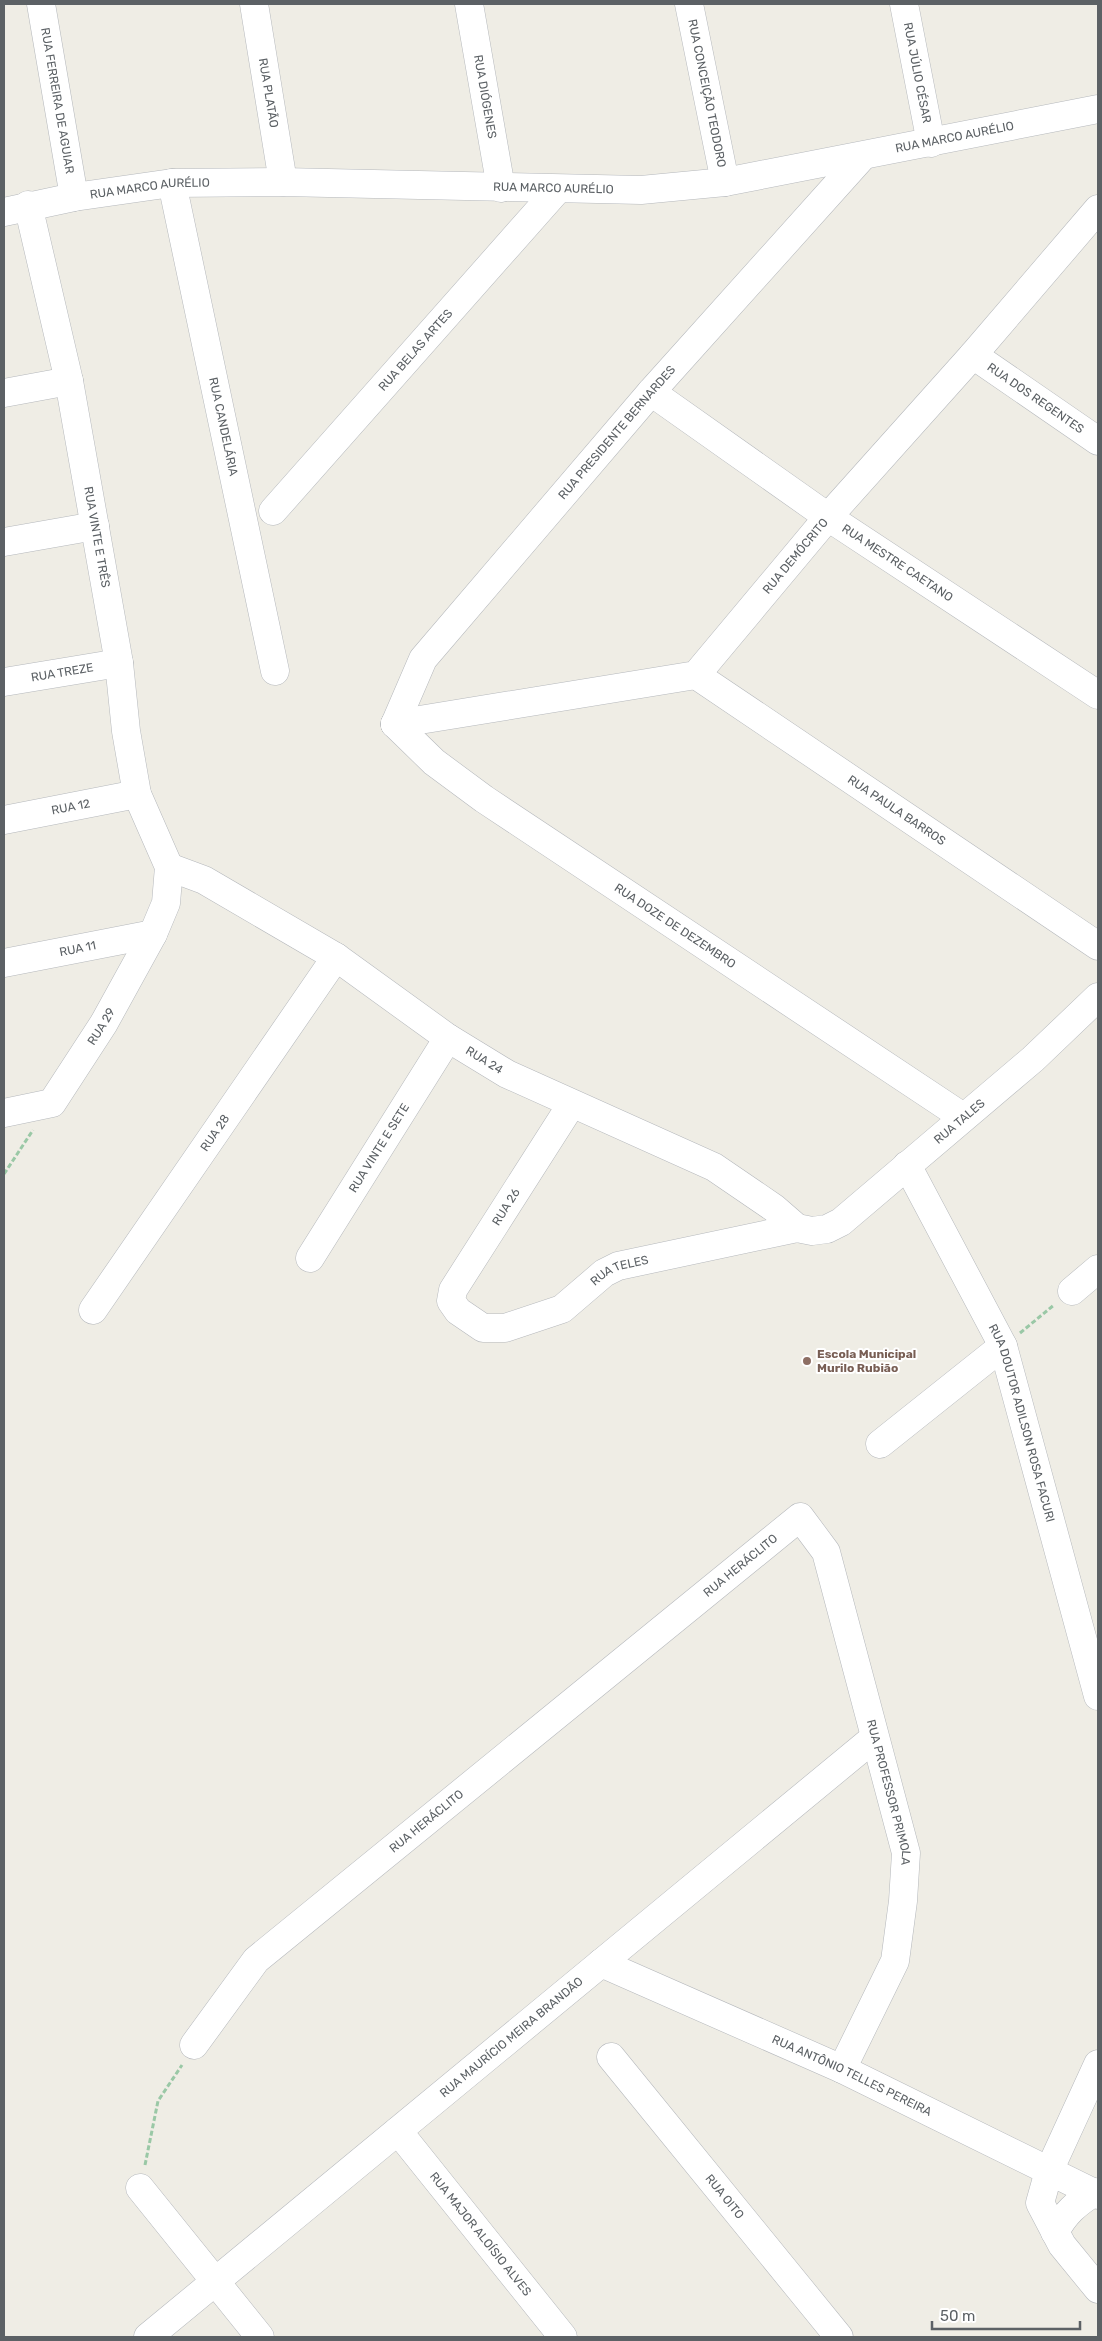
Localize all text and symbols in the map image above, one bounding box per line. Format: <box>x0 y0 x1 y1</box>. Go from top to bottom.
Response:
street label: RUA CONCEIÇÃO TEODORO <box>685 18 729 169</box>
street label: RUA JÚLIO CÉSAR <box>901 21 934 124</box>
street label: RUA FERREIRA DE AGUIAR <box>38 27 77 175</box>
street label: RUA DIÓGENES <box>471 54 499 140</box>
street label: RUA PLATÃO <box>256 57 281 129</box>
street label: RUA MARCO AURÉLIO <box>894 119 1015 156</box>
street label: RUA MARCO AURÉLIO <box>89 176 210 202</box>
street label: RUA MARCO AURÉLIO <box>493 180 614 196</box>
street label: RUA BELAS ARTES <box>376 306 455 394</box>
street label: RUA DOS REGENTES <box>985 360 1087 436</box>
street label: RUA PRESIDENTE BERNARDES <box>555 363 678 502</box>
street label: RUA CANDELÁRIA <box>206 376 241 477</box>
street label: RUA VINTE E TRÊS <box>81 485 113 589</box>
street label: RUA DEMÓCRITO <box>760 515 831 597</box>
street label: RUA MESTRE CAETANO <box>839 521 956 604</box>
street label: RUA TREZE <box>30 660 94 684</box>
street label: RUA PAULA BARROS <box>845 772 948 848</box>
street label: RUA 12 <box>50 796 91 818</box>
street label: RUA DOZE DE DEZEMBRO <box>612 881 738 971</box>
street label: RUA 11 <box>58 938 97 959</box>
street label: RUA 29 <box>85 1006 118 1048</box>
street label: RUA 24 <box>463 1043 506 1077</box>
street label: RUA TALES <box>931 1096 988 1147</box>
street label: RUA VINTE E SETE <box>346 1101 412 1195</box>
street label: RUA 28 <box>197 1112 232 1154</box>
street label: RUA 26 <box>489 1186 523 1228</box>
street label: RUA TELES <box>588 1253 650 1288</box>
street label: RUA DOUTOR ADILSON ROSA FACURI <box>986 1321 1058 1524</box>
place label: Escola Municipal Murilo Rubião <box>817 1347 916 1375</box>
marker: Escola Municipal Murilo Rubião <box>801 1355 813 1367</box>
street label: RUA HERÁCLITO <box>701 1531 780 1600</box>
street label: RUA PROFESSOR PRIMOLA <box>864 1718 913 1866</box>
street label: RUA HERÁCLITO <box>387 1787 466 1856</box>
street label: RUA MAURÍCIO MEIRA BRANDÃO <box>437 1974 586 2100</box>
street label: RUA ANTÔNIO TELLES PEREIRA <box>770 2032 934 2119</box>
street label: RUA MAJOR ALOÍSIO ALVES <box>427 2169 534 2299</box>
street label: RUA OITO <box>702 2172 747 2222</box>
scale bar <box>932 2298 1080 2330</box>
text: 50 m <box>940 2307 975 2325</box>

